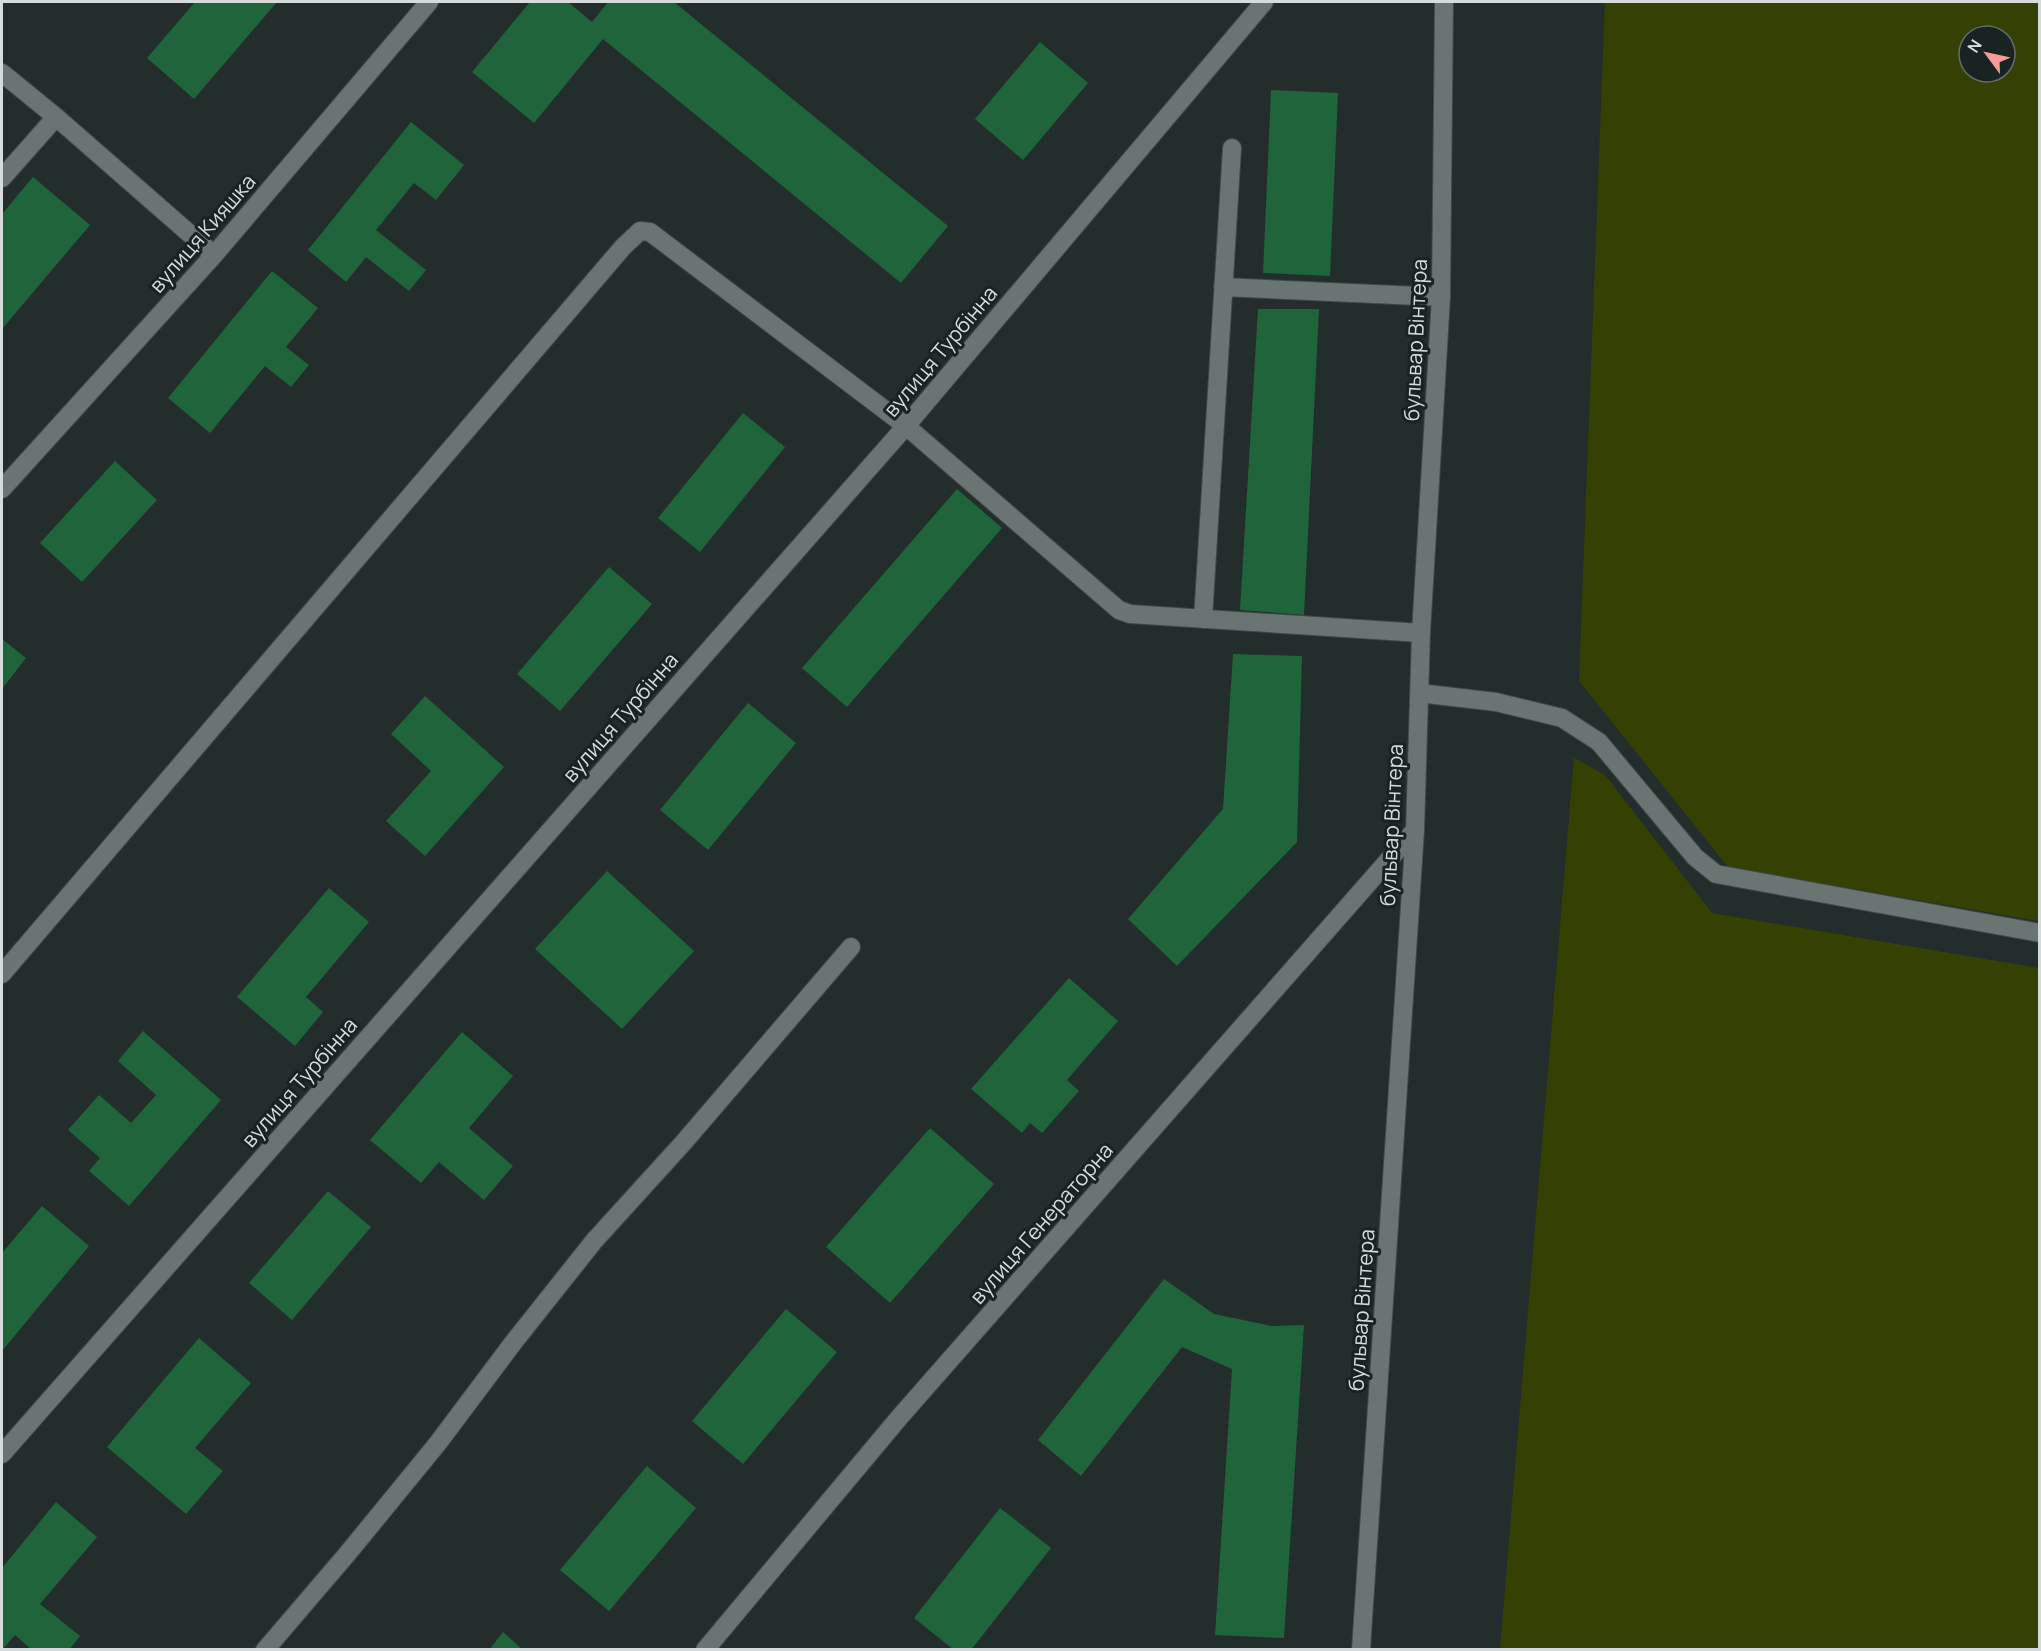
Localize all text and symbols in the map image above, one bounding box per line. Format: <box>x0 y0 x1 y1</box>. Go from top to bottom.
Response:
north arrow <box>1957 24 2017 84</box>
text: N <box>1962 35 1987 57</box>
street label: вулиця Кияшка <box>143 168 261 298</box>
street label: бульвар Вінтера <box>1397 258 1433 422</box>
street label: вулиця Турбінна <box>877 280 1003 422</box>
street label: вулиця Турбінна <box>556 646 684 788</box>
street label: бульвар Вінтера <box>1373 743 1409 907</box>
street label: вулиця Турбінна <box>235 1011 363 1153</box>
street label: вулиця Генераторна <box>963 1137 1119 1309</box>
street label: бульвар Вінтера <box>1341 1228 1381 1392</box>

